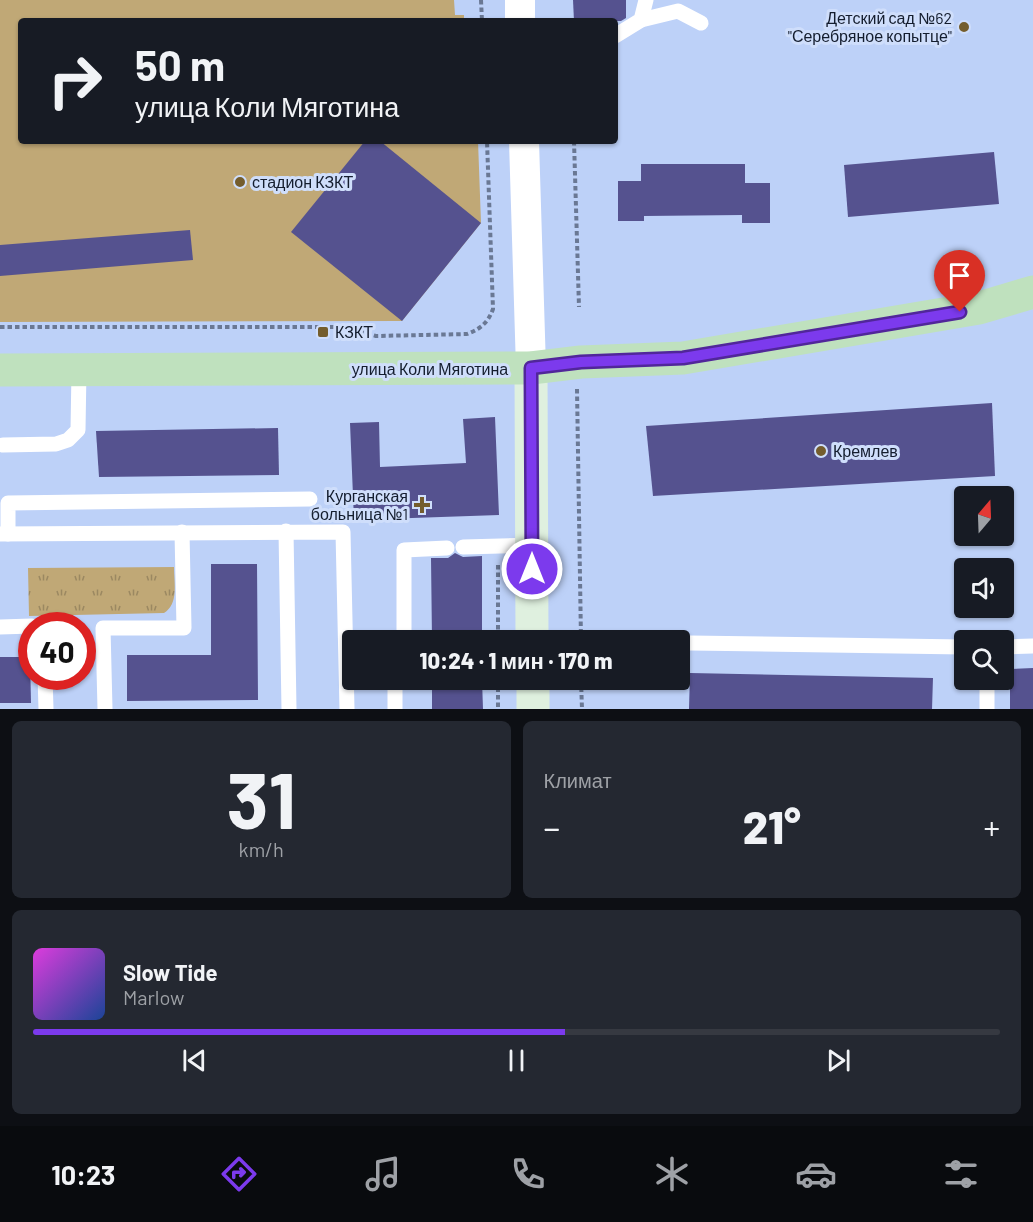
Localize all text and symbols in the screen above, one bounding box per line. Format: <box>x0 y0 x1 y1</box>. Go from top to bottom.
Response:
place label: Детский сад №62 "Серебряное копытце" <box>788 8 952 45</box>
marker: Детский сад №62 "Серебряное копытце" <box>957 20 971 34</box>
text: 50 m <box>135 39 225 89</box>
icon: right <box>36 42 114 120</box>
text: улица Коли Мяготина <box>135 90 399 122</box>
place label: стадион КЗКТ <box>252 172 353 191</box>
marker: стадион КЗКТ <box>233 175 247 189</box>
pin <box>934 250 985 312</box>
icon: arrive <box>943 259 976 292</box>
place label: КЗКТ <box>335 322 373 341</box>
marker: КЗКТ <box>316 325 330 339</box>
street label: улица Коли Мяготина <box>352 359 508 378</box>
place label: Кремлев <box>833 441 898 460</box>
marker: Кремлев <box>814 444 828 458</box>
place label: Курганская больница №1 <box>311 486 408 523</box>
north arrow <box>954 486 1014 546</box>
map controls <box>954 486 1014 690</box>
marker: Курганская больница №1 <box>413 496 431 514</box>
position arrow <box>500 537 564 601</box>
button: sound <box>954 558 1014 618</box>
speed limit sign: 40 <box>18 612 96 690</box>
button: search <box>954 630 1014 690</box>
text: 10:24 · 1 мин · 170 m <box>420 647 612 673</box>
text: 31 <box>227 751 296 845</box>
text: Климат <box>544 768 612 792</box>
text: 21° <box>743 799 801 853</box>
text: − <box>544 807 560 847</box>
text: + <box>983 807 1000 847</box>
text: km/h <box>239 837 284 861</box>
text: Slow Tide <box>123 959 218 985</box>
text: Marlow <box>123 985 184 1009</box>
icon: previous <box>178 1044 211 1077</box>
icon: pause <box>500 1044 533 1077</box>
icon: next <box>822 1044 855 1077</box>
icon: directions <box>218 1153 260 1195</box>
icon: music <box>362 1153 404 1195</box>
icon: phone <box>507 1153 549 1195</box>
icon: climate <box>651 1153 693 1195</box>
icon: car <box>795 1153 837 1195</box>
icon: filters <box>940 1153 982 1195</box>
text: 10:23 <box>51 1158 115 1190</box>

